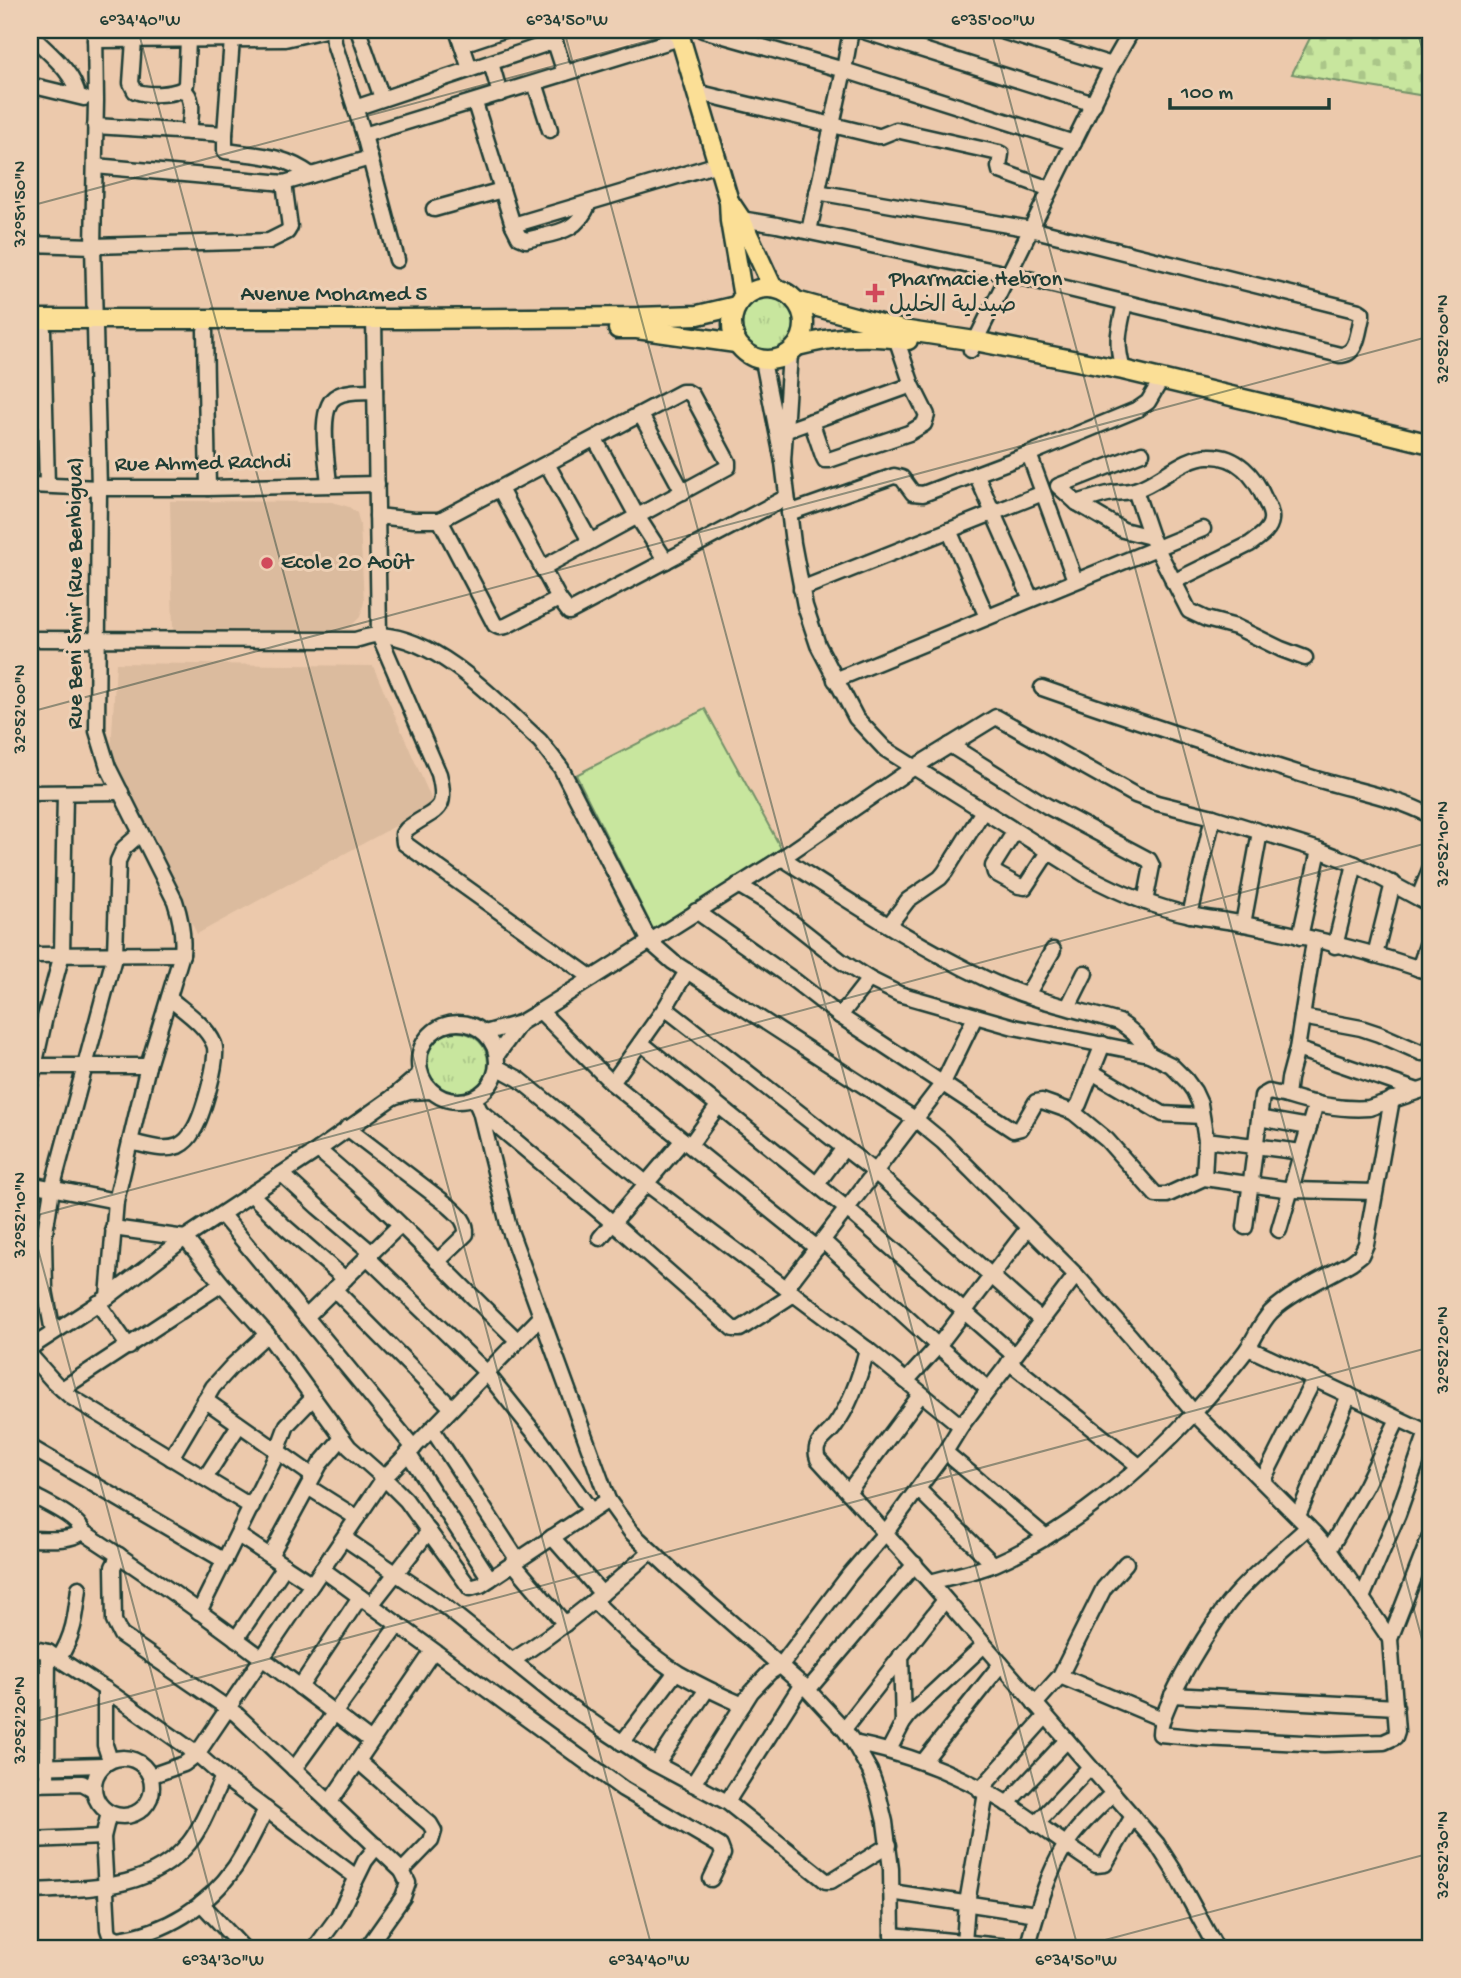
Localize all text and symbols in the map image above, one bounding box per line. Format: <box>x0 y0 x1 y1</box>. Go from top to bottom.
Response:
text: 6°34'40"W <box>99 11 181 32</box>
text: 6°34'50"W <box>526 11 608 32</box>
text: 6°35'00"W <box>951 11 1035 32</box>
scale bar <box>1170 66 1330 110</box>
text: 100 m <box>1180 82 1233 107</box>
text: 32°51'50"N <box>11 161 32 248</box>
place label: Pharmacie Hebron صيدلية الخليل <box>888 267 1062 320</box>
street label: Avenue Mohamed 5 <box>241 282 427 309</box>
marker: Pharmacie Hebron صيدلية الخليل <box>867 285 883 301</box>
text: 32°52'00"N <box>1434 295 1455 384</box>
street label: Rue Ahmed Rachdi <box>114 449 292 479</box>
street label: Rue Beni Smir (Rue Benbigua) <box>63 457 90 729</box>
place label: Ecole 20 Août <box>281 550 415 577</box>
marker: Ecole 20 Août <box>259 555 275 571</box>
text: 32°52'00"N <box>11 665 32 754</box>
text: 32°52'10"N <box>1434 801 1455 888</box>
text: 32°52'10"N <box>11 1172 32 1259</box>
text: 32°52'20"N <box>1434 1306 1455 1395</box>
text: 32°52'20"N <box>11 1676 32 1765</box>
text: 32°52'30"N <box>1434 1811 1455 1900</box>
text: 6°34'30"W <box>182 1951 264 1972</box>
text: 6°34'40"W <box>608 1951 690 1972</box>
text: 6°34'50"W <box>1035 1951 1117 1972</box>

